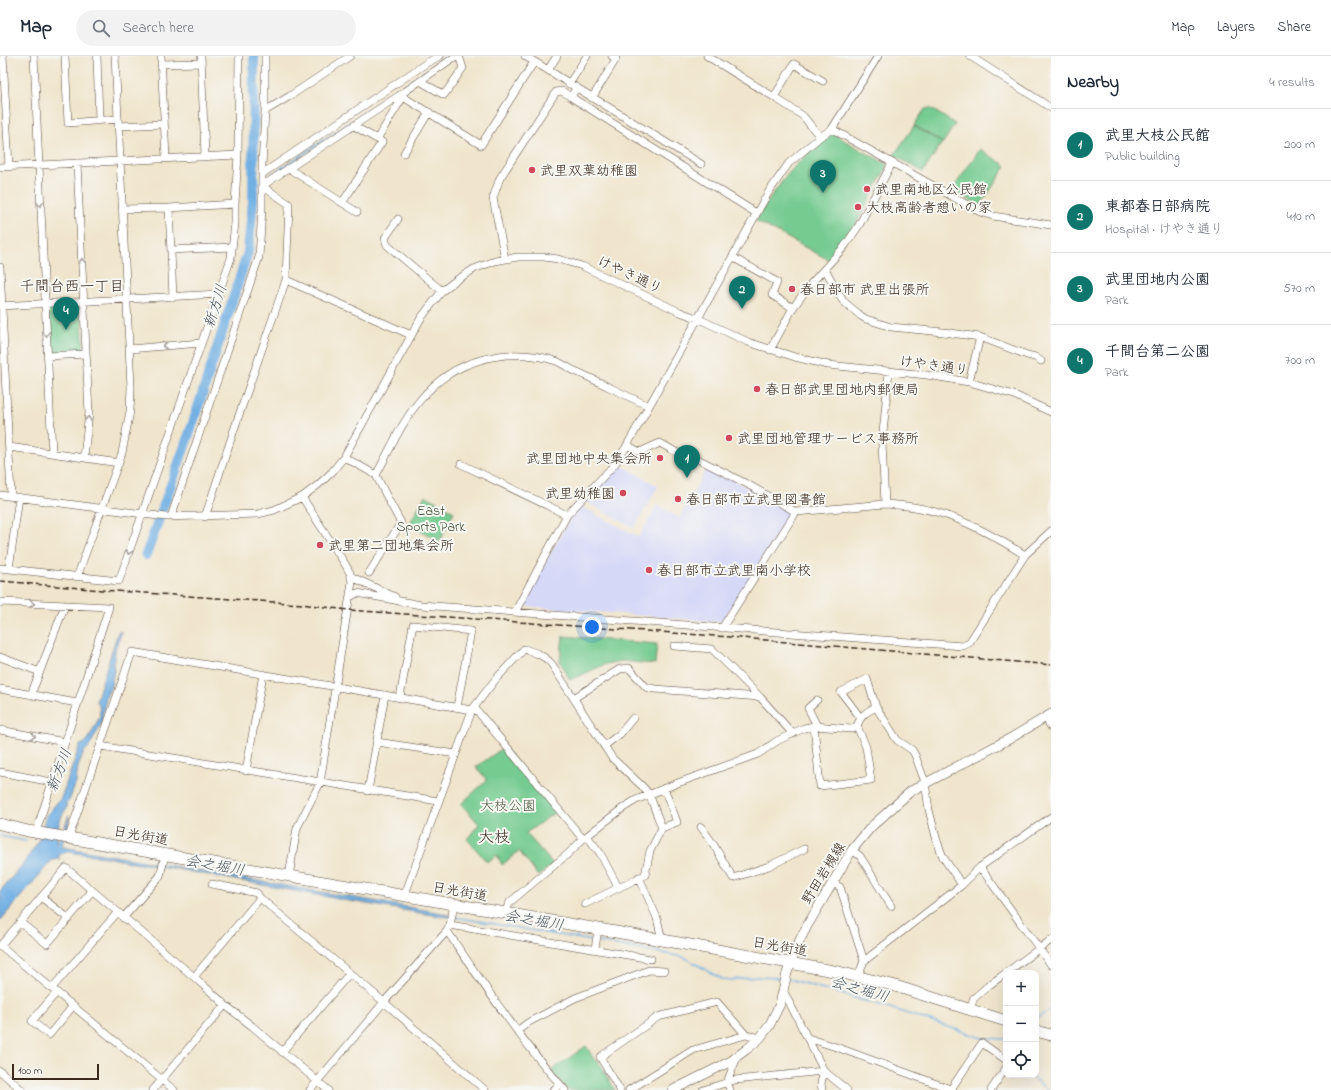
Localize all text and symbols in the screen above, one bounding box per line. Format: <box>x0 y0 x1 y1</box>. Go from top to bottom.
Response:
search box <box>76 10 356 46</box>
text: Map <box>20 14 52 41</box>
icon: search <box>90 17 112 39</box>
text: Search here <box>122 17 194 39</box>
text: Map <box>1171 17 1195 38</box>
text: Layers <box>1217 17 1255 38</box>
text: Share <box>1277 17 1311 38</box>
text: Nearby <box>1067 70 1119 95</box>
text: 4 results <box>1269 73 1315 92</box>
text: 武里大枝公民館 <box>1105 125 1210 147</box>
text: 1 <box>1078 135 1082 154</box>
text: 200 m <box>1284 135 1315 154</box>
text: Public building <box>1105 147 1180 166</box>
pin: 3 <box>810 160 836 193</box>
place label: 武里双葉幼稚園 <box>540 161 638 182</box>
marker: 武里双葉幼稚園 <box>527 165 537 175</box>
place label: 武里南地区公民館 <box>875 180 987 201</box>
marker: 武里南地区公民館 <box>862 184 872 194</box>
text: 東都春日部病院 <box>1105 196 1210 218</box>
place label: 大枝高齢者憩いの家 <box>866 198 992 219</box>
one-way arrow <box>35 201 44 207</box>
marker: 大枝高齢者憩いの家 <box>853 202 863 212</box>
text: 2 <box>1077 207 1083 226</box>
text: 410 m <box>1287 207 1315 226</box>
text: Hospital · けやき通り <box>1105 220 1223 239</box>
street label: けやき通り <box>593 251 666 300</box>
one-way arrow <box>78 258 86 264</box>
text: 武里団地内公園 <box>1105 269 1210 291</box>
district label: 千間台西一丁目 <box>19 276 125 298</box>
pin: 2 <box>729 276 755 309</box>
text: 3 <box>1077 279 1083 298</box>
text: 570 m <box>1283 279 1315 298</box>
place label: 春日部市 武里出張所 <box>800 280 930 301</box>
water label: 新方川 <box>199 282 233 331</box>
marker: 春日部市 武里出張所 <box>787 284 797 294</box>
text: Park <box>1105 291 1129 310</box>
pin: 4 <box>53 297 79 330</box>
one-way arrow <box>41 331 50 337</box>
text: 千間台第二公園 <box>1105 341 1210 363</box>
one-way arrow <box>162 342 168 351</box>
street label: けやき通り <box>898 351 970 382</box>
text: 4 <box>1077 351 1083 370</box>
text: 700 m <box>1285 351 1315 370</box>
text: Park <box>1105 363 1129 382</box>
place label: 春日部武里団地内郵便局 <box>765 380 919 401</box>
marker: 春日部武里団地内郵便局 <box>752 384 762 394</box>
one-way arrow <box>83 416 92 422</box>
place label: 武里団地管理サービス事務所 <box>737 429 919 450</box>
marker: 武里団地管理サービス事務所 <box>724 433 734 443</box>
pin: 1 <box>674 445 700 478</box>
place label: 武里団地中央集会所 <box>526 449 652 470</box>
marker: 武里団地中央集会所 <box>655 453 665 463</box>
place label: 武里幼稚園 <box>545 484 615 505</box>
marker: 武里幼稚園 <box>618 488 628 498</box>
place label: 春日部市立武里図書館 <box>686 490 826 511</box>
marker: 春日部市立武里図書館 <box>673 494 683 504</box>
park label: East Sports Park <box>397 501 466 538</box>
place label: 武里第二団地集会所 <box>328 536 454 557</box>
marker: 武里第二団地集会所 <box>315 540 325 550</box>
one-way arrow <box>125 548 134 555</box>
place label: 春日部市立武里南小学校 <box>657 561 811 582</box>
marker: 春日部市立武里南小学校 <box>644 565 654 575</box>
one-way arrow <box>29 599 35 608</box>
your location <box>582 617 602 637</box>
one-way arrow <box>30 731 36 740</box>
water label: 新方川 <box>42 745 78 795</box>
park label: 大枝公園 <box>480 796 536 817</box>
street label: 日光街道 <box>111 821 170 852</box>
district label: 大枝 <box>478 826 510 850</box>
street label: 野田岩槻線 <box>797 839 852 909</box>
water label: 会之堀川 <box>183 850 246 882</box>
street label: 日光街道 <box>430 877 489 908</box>
water label: 会之堀川 <box>502 905 565 937</box>
street label: 日光街道 <box>750 932 809 963</box>
map controls <box>1003 970 1039 1078</box>
button: + <box>1003 970 1039 1006</box>
water label: 会之堀川 <box>828 971 892 1009</box>
button: − <box>1003 1006 1039 1042</box>
button: locate <box>1003 1042 1039 1078</box>
scale bar <box>12 1062 99 1081</box>
text: 100 m <box>18 1063 42 1079</box>

